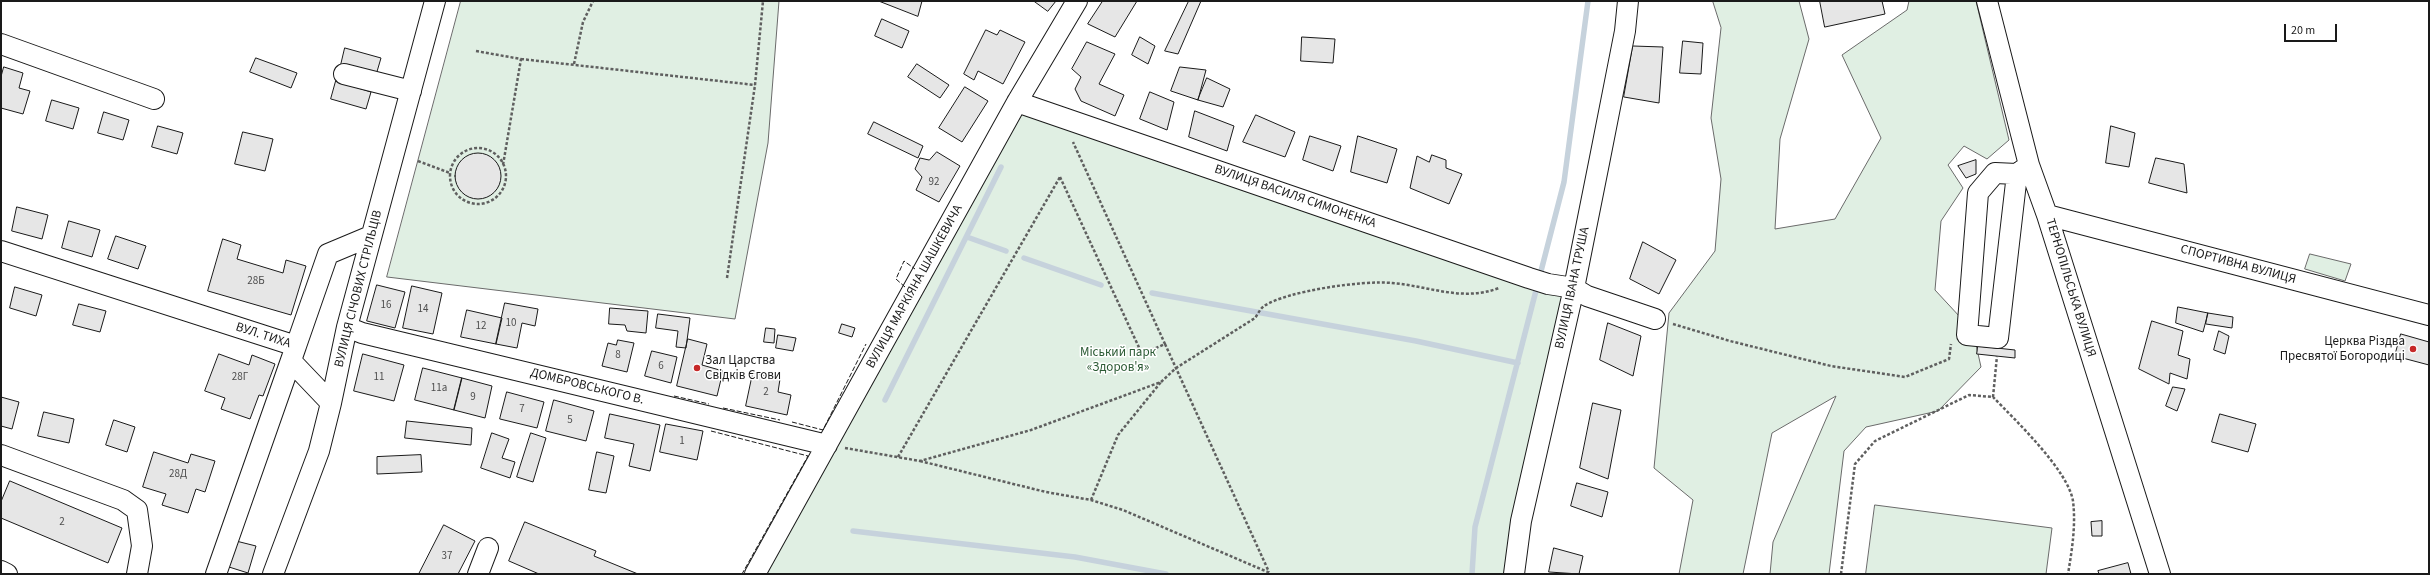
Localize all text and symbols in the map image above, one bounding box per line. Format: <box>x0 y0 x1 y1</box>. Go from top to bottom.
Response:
scale bar <box>2286 16 2339 42</box>
text: 20 m <box>2291 22 2315 39</box>
street label: ВУЛИЦЯ ВАСИЛЯ СИМОНЕНКА <box>1212 162 1378 232</box>
house number: 92 <box>929 176 939 190</box>
street label: ВУЛИЦЯ МАРКІЯНА ШАШКЕВИЧА <box>863 202 967 372</box>
street label: ВУЛИЦЯ СІЧОВИХ СТРІЛЬЦІВ <box>332 209 386 369</box>
street label: ТЕРНОПІЛЬСЬКА ВУЛИЦЯ <box>2041 217 2099 359</box>
street label: ВУЛИЦЯ ІВАНА ТРУША <box>1552 226 1594 350</box>
street label: СПОРТИВНА ВУЛИЦЯ <box>2179 242 2297 288</box>
house number: 28Б <box>247 275 265 289</box>
house number: 16 <box>381 299 391 313</box>
house number: 14 <box>418 303 428 317</box>
house number: 10 <box>506 317 516 331</box>
street label: ВУЛ. ТИХА <box>234 320 292 352</box>
house number: 12 <box>476 320 486 334</box>
place label: Церква Різдва Пресвятої Богородиці <box>2280 334 2405 365</box>
marker: Церква Різдва Пресвятої Богородиці <box>2408 344 2418 354</box>
park label: Міський парк «Здоров'я» <box>1080 345 1156 376</box>
house number: 8 <box>615 349 621 363</box>
place label: Зал Царства Свідків Єгови <box>705 353 781 384</box>
house number: 6 <box>658 360 664 374</box>
marker: Зал Царства Свідків Єгови <box>692 363 702 373</box>
street label: ДОМБРОВСЬКОГО В. <box>529 365 645 409</box>
house number: 28Г <box>232 371 248 385</box>
house number: 11 <box>374 371 384 385</box>
house number: 11а <box>431 382 447 396</box>
house number: 2 <box>763 386 769 400</box>
house number: 9 <box>470 391 476 405</box>
house number: 7 <box>519 403 525 417</box>
house number: 5 <box>567 414 573 428</box>
house number: 1 <box>679 435 685 449</box>
house number: 28Д <box>169 468 187 482</box>
house number: 2 <box>59 516 65 530</box>
house number: 37 <box>442 550 452 564</box>

